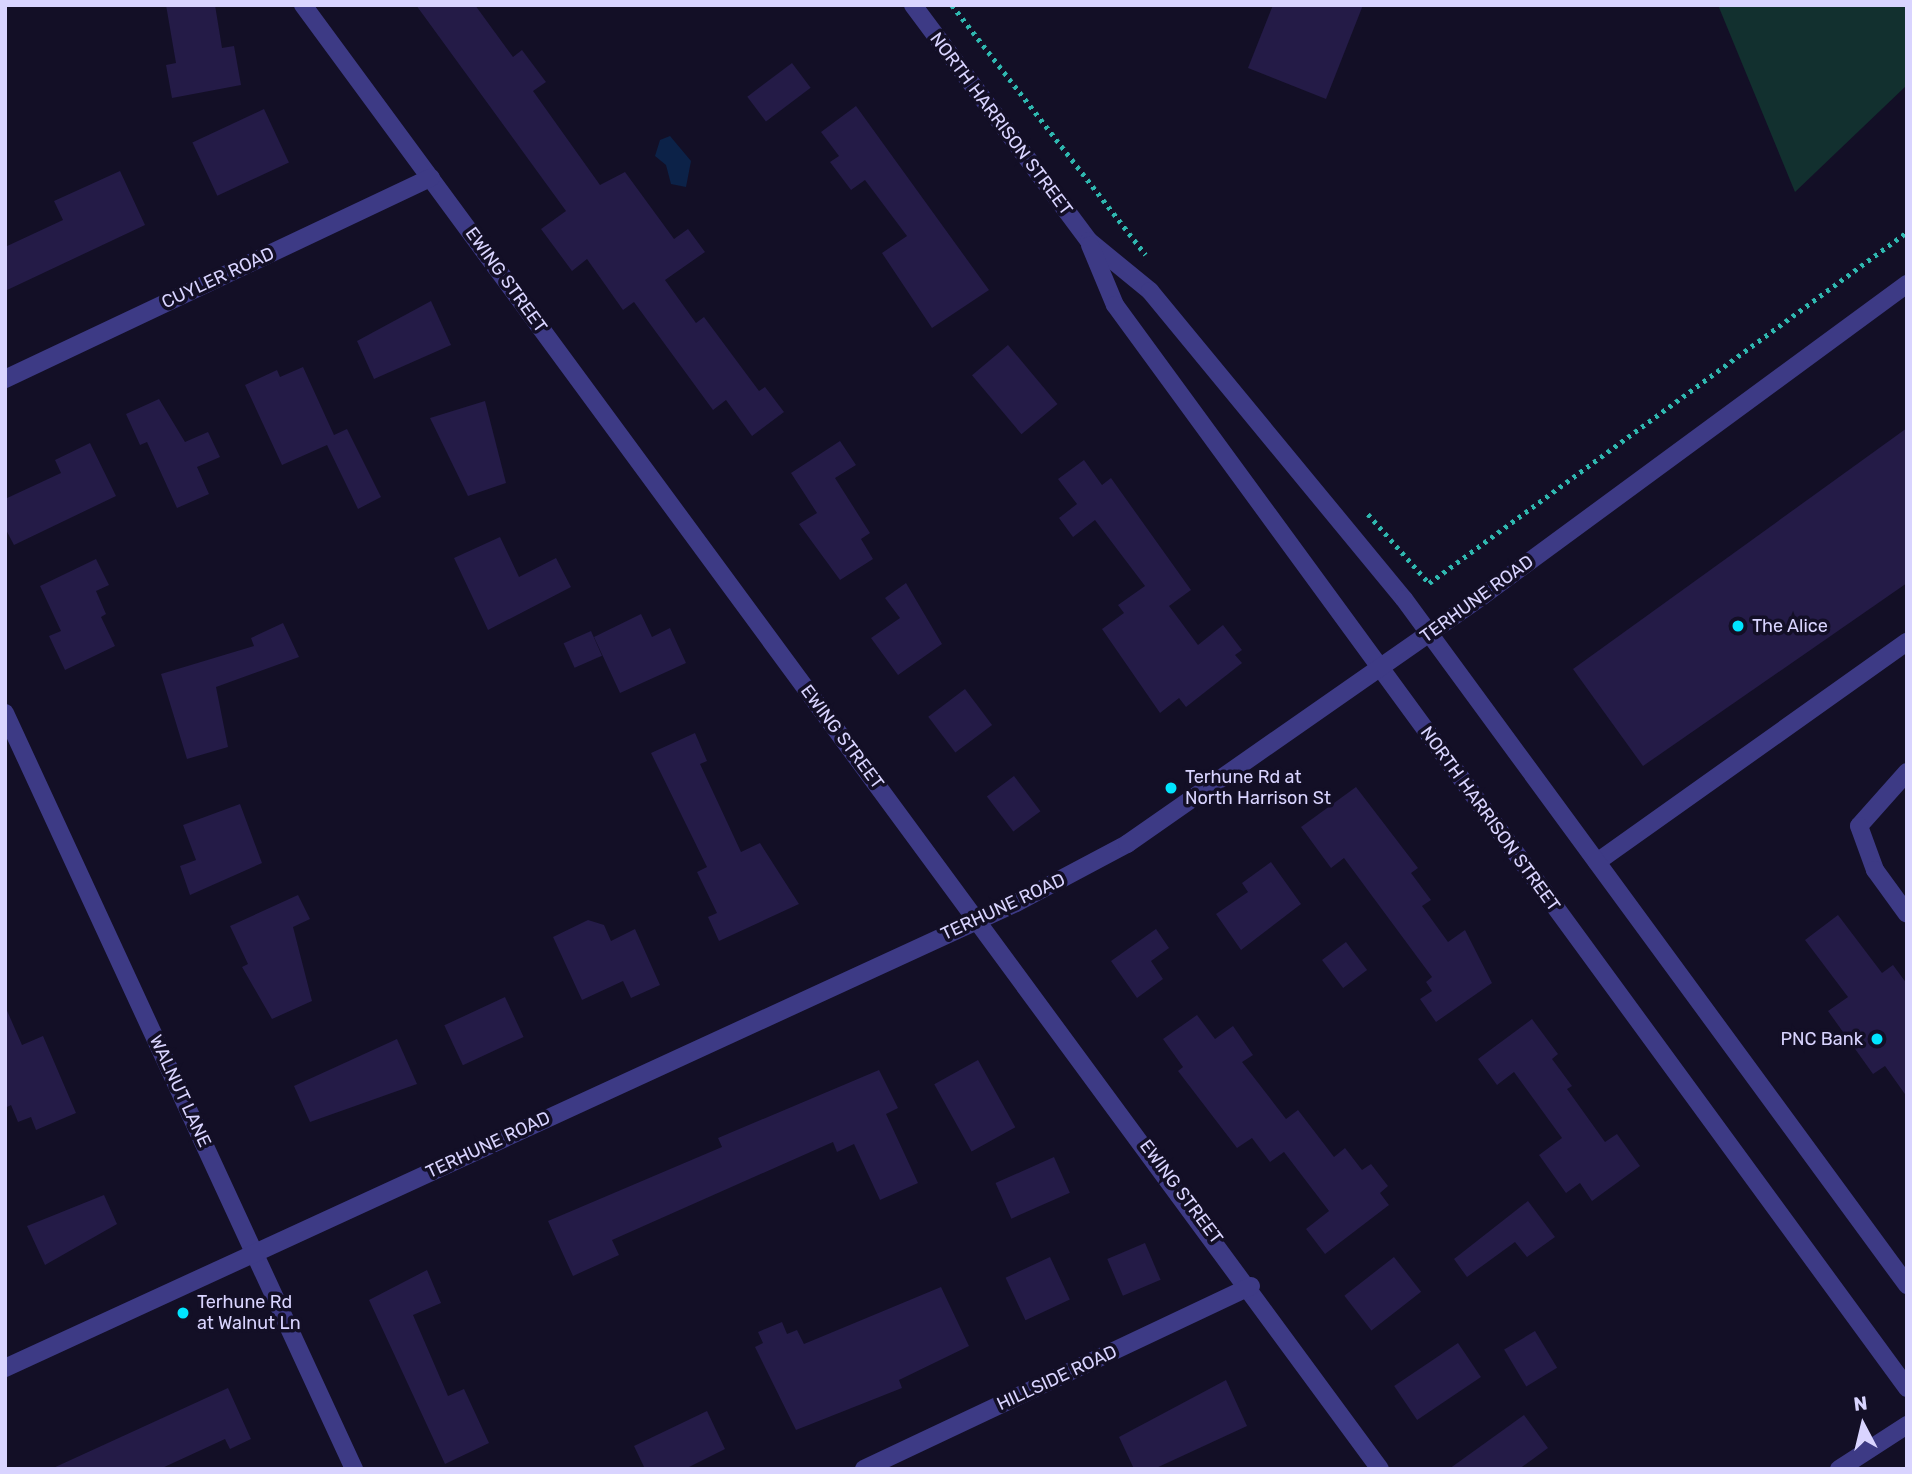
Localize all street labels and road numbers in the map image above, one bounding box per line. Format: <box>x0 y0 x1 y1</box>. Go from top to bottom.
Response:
street label: NORTH HARRISON STREET <box>925 28 1077 220</box>
street label: EWING STREET <box>461 223 551 337</box>
street label: CUYLER ROAD <box>158 242 278 314</box>
street label: TERHUNE ROAD <box>1416 551 1538 647</box>
street label: EWING STREET <box>796 681 888 793</box>
street label: NORTH HARRISON STREET <box>1416 722 1564 916</box>
street label: TERHUNE ROAD <box>937 869 1069 945</box>
street label: WALNUT LANE <box>144 1031 216 1151</box>
street label: TERHUNE ROAD <box>422 1107 554 1183</box>
street label: EWING STREET <box>1135 1136 1227 1248</box>
street label: HILLSIDE ROAD <box>994 1341 1120 1415</box>

